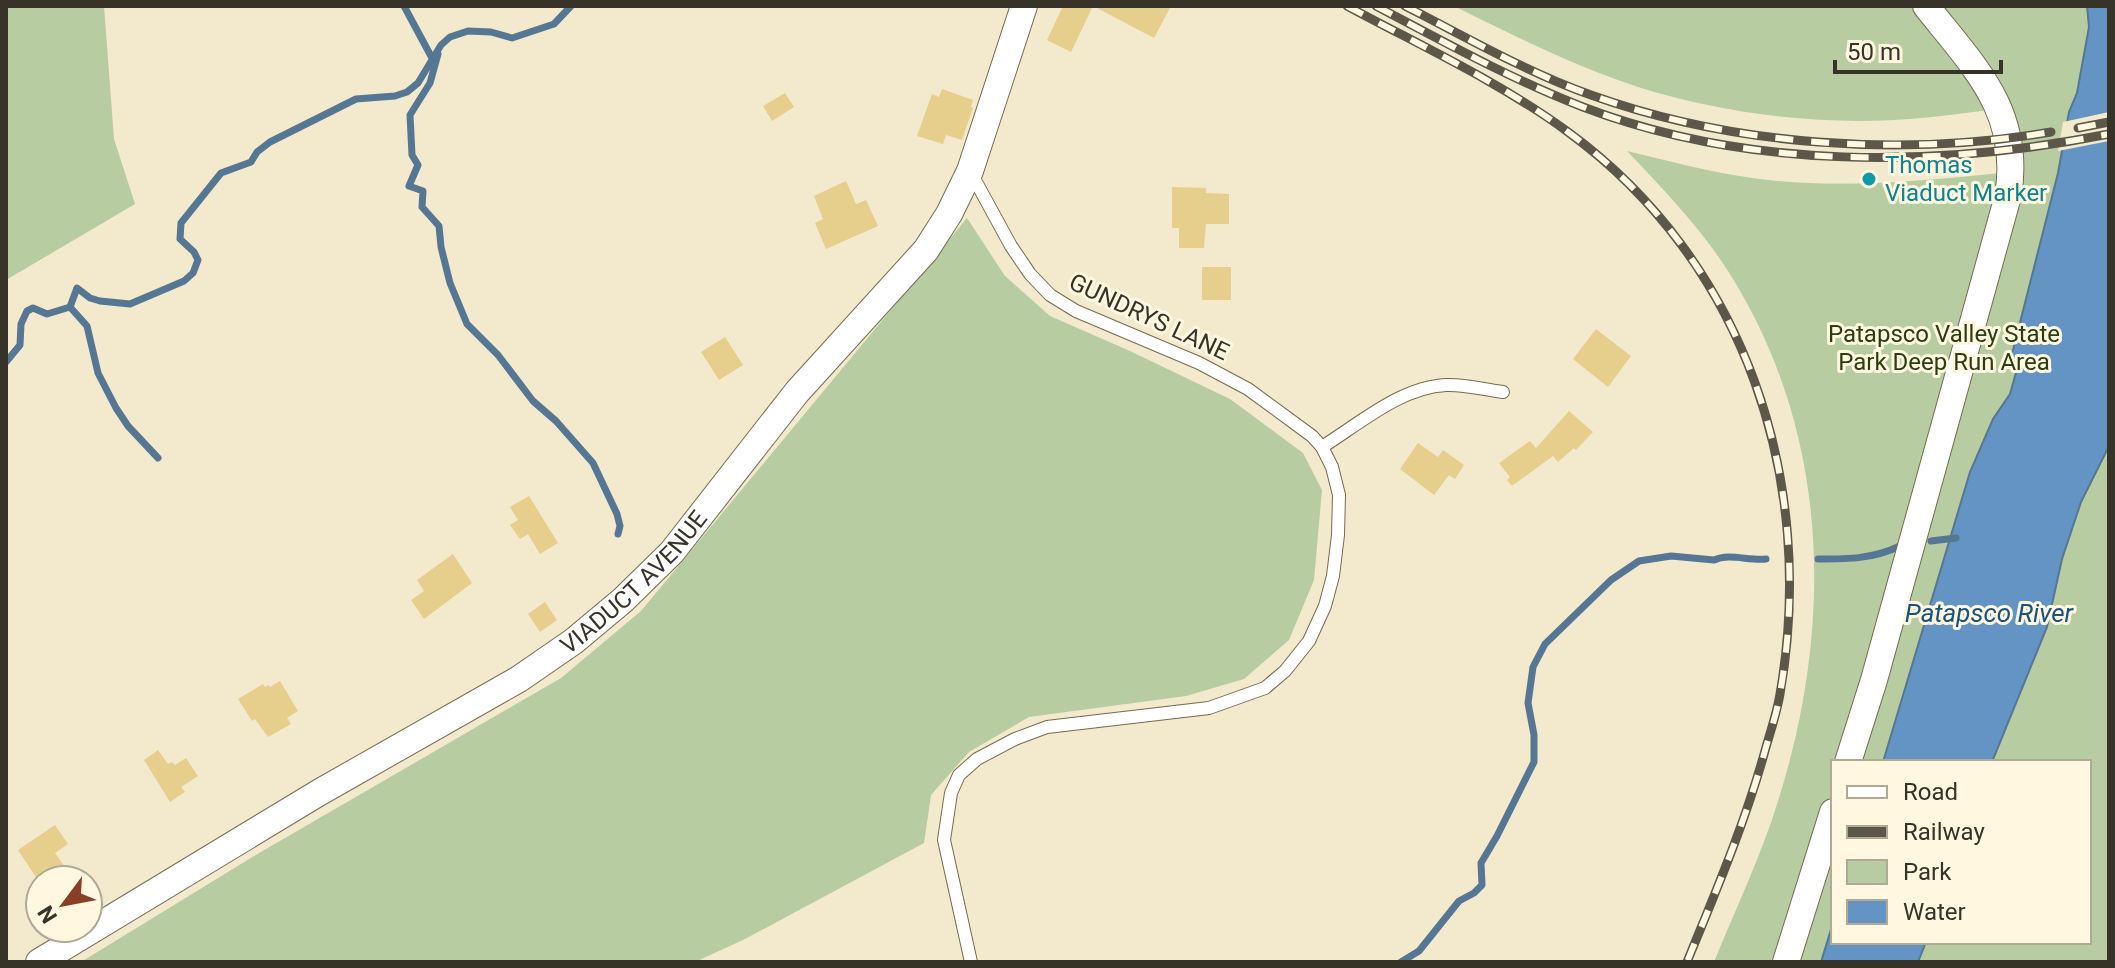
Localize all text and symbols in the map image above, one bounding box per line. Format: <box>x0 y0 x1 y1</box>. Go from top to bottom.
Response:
scale bar <box>1835 24 2001 74</box>
text: 50 m <box>1847 38 1901 66</box>
place label: Thomas Viaduct Marker <box>1885 151 2047 207</box>
marker: Thomas Viaduct Marker <box>1860 170 1878 188</box>
street label: GUNDRYS LANE <box>1065 268 1233 366</box>
park label: Patapsco Valley State Park Deep Run Area <box>1828 320 2060 376</box>
street label: VIADUCT AVENUE <box>555 505 713 660</box>
water label: Patapsco River <box>1905 598 2075 628</box>
legend <box>1831 760 2091 944</box>
text: Road <box>1903 778 1958 806</box>
text: Railway <box>1903 818 1985 846</box>
text: Park <box>1903 858 1952 886</box>
north arrow <box>24 864 104 944</box>
text: Water <box>1903 898 1966 926</box>
text: N <box>33 901 62 928</box>

